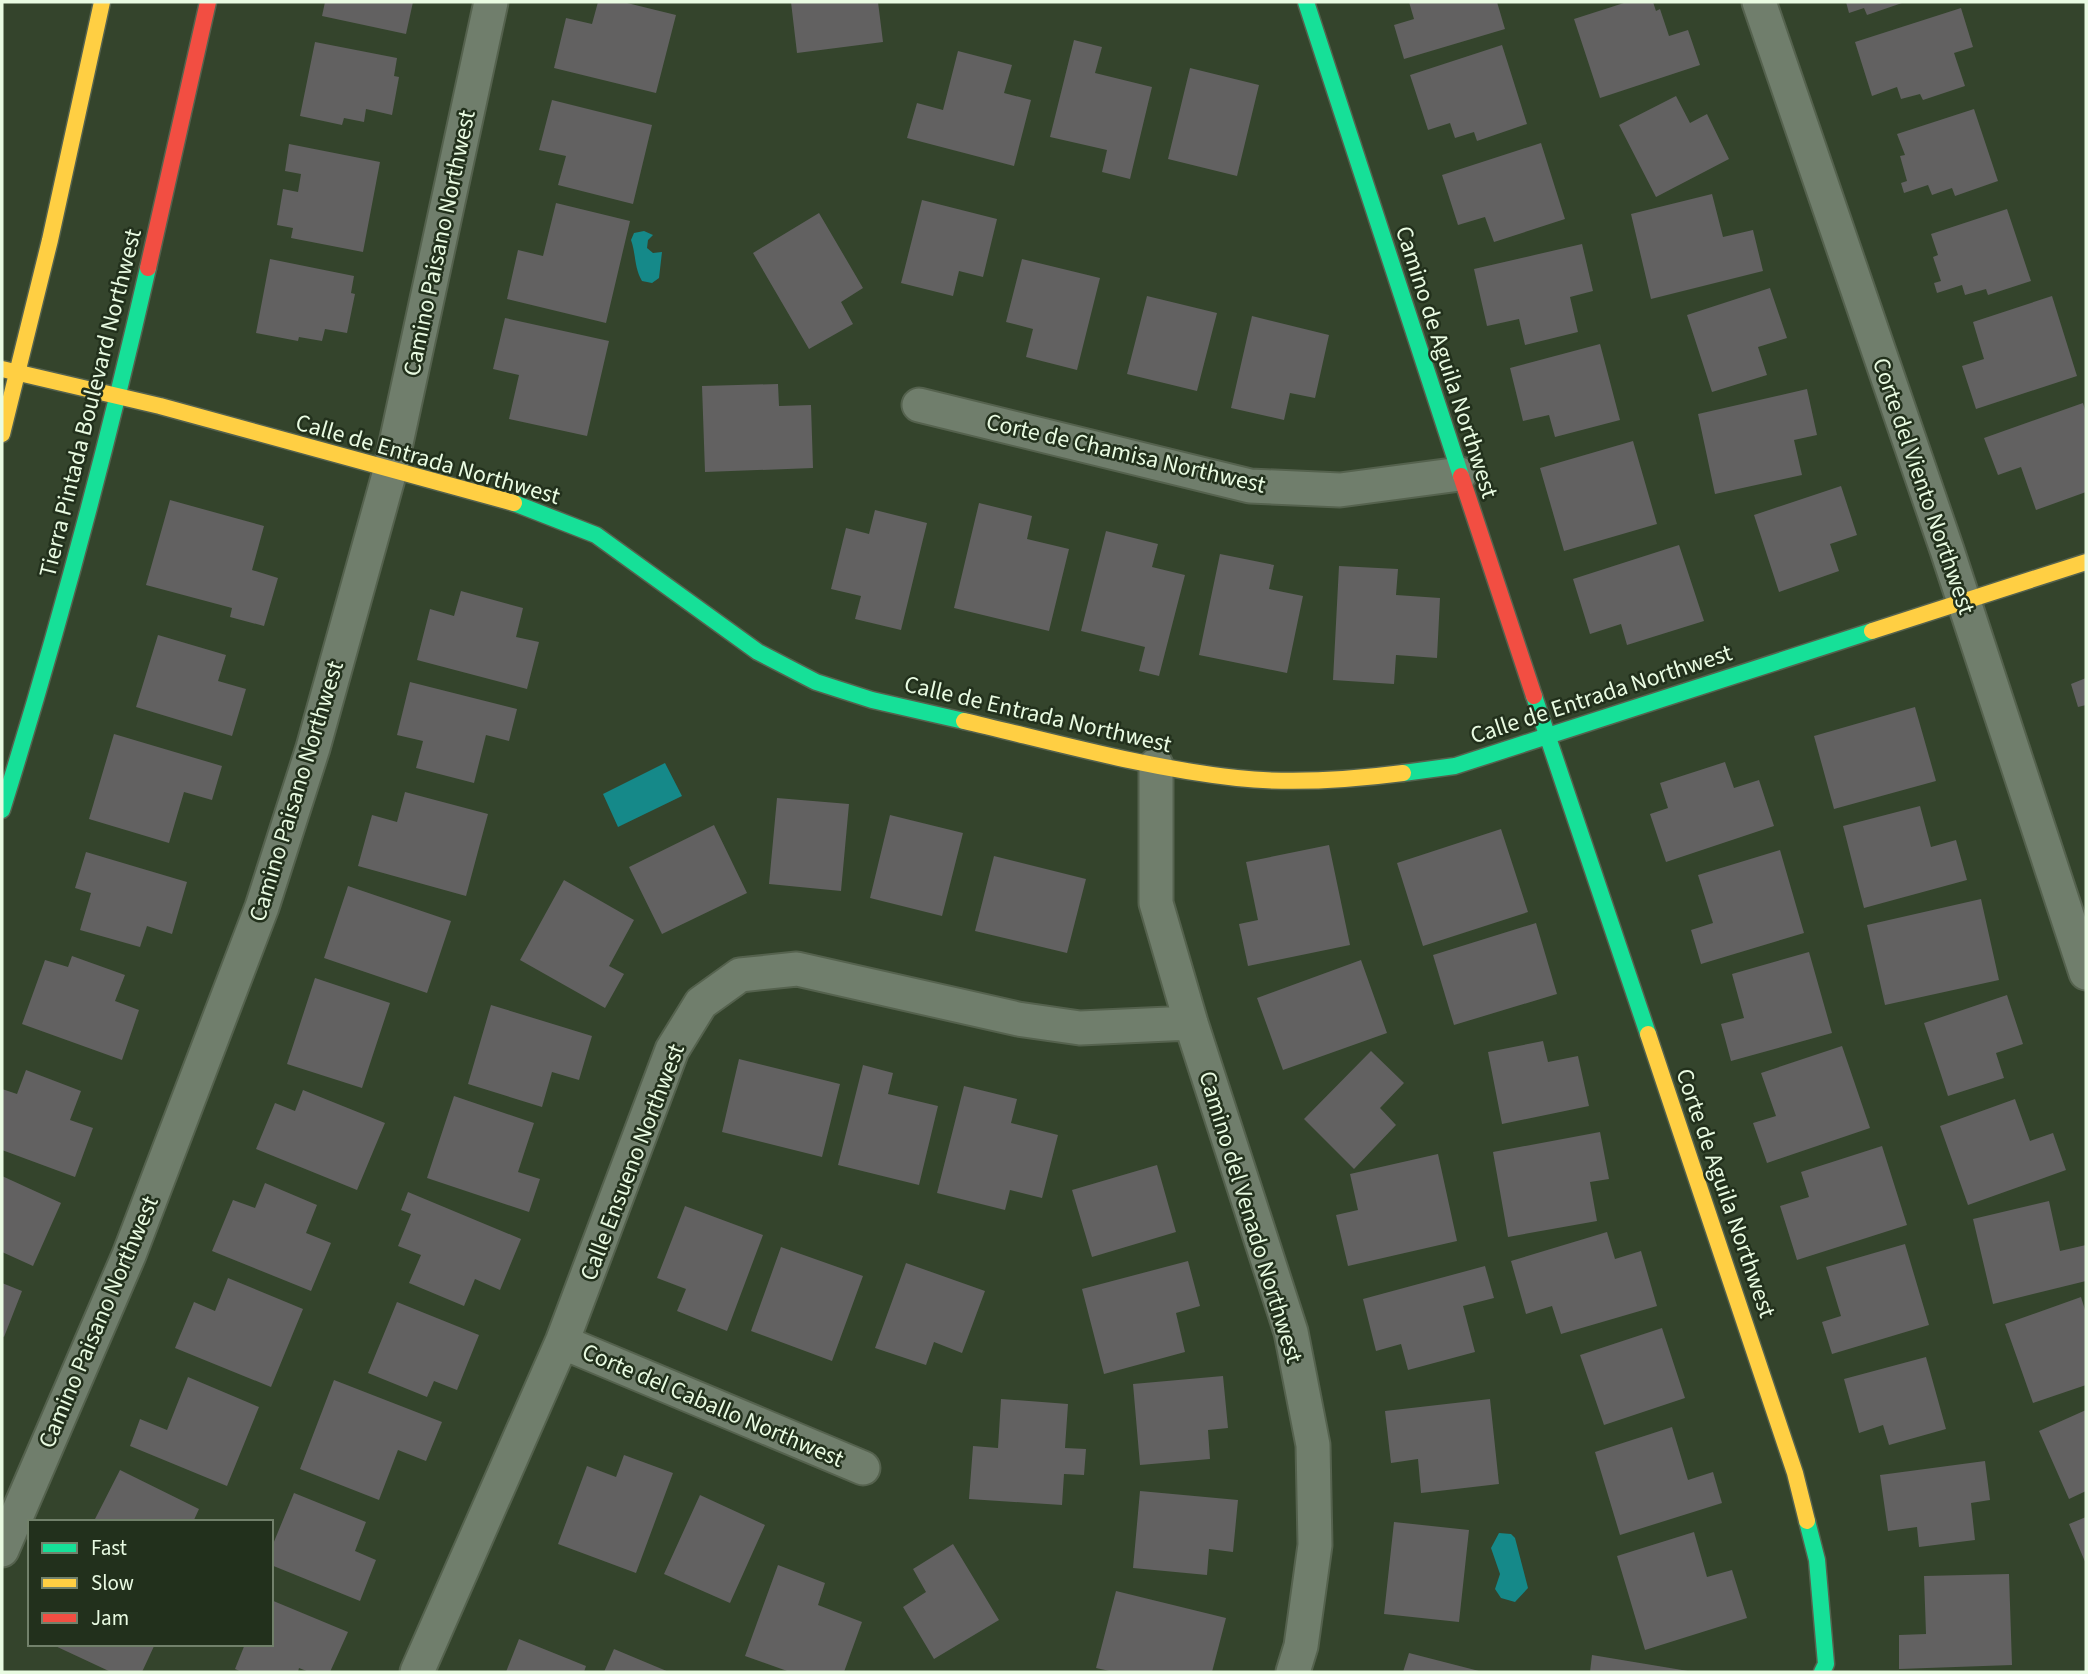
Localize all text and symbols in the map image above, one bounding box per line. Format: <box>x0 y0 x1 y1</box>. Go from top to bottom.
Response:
street label: Camino Paisano Northwest <box>394 107 485 379</box>
street label: Camino de Aguila Northwest <box>1386 221 1507 503</box>
street label: Tierra Pintada Boulevard Northwest <box>30 225 151 581</box>
street label: Corte del Viento Northwest <box>1863 353 1984 619</box>
street label: Corte de Chamisa Northwest <box>983 404 1269 503</box>
street label: Calle de Entrada Northwest <box>292 405 564 514</box>
street label: Calle de Entrada Northwest <box>1466 636 1737 753</box>
street label: Camino Paisano Northwest <box>240 656 353 926</box>
street label: Calle de Entrada Northwest <box>901 667 1175 762</box>
street label: Calle Ensueno Northwest <box>571 1039 694 1286</box>
street label: Corte de Aguila Northwest <box>1666 1064 1785 1322</box>
street label: Camino del Venado Northwest <box>1189 1067 1312 1367</box>
street label: Camino Paisano Northwest <box>29 1191 168 1454</box>
street label: Corte del Caballo Northwest <box>576 1334 849 1477</box>
legend <box>28 1520 273 1646</box>
text: Fast <box>91 1533 127 1563</box>
text: Slow <box>91 1568 134 1598</box>
text: Jam <box>91 1603 129 1633</box>

